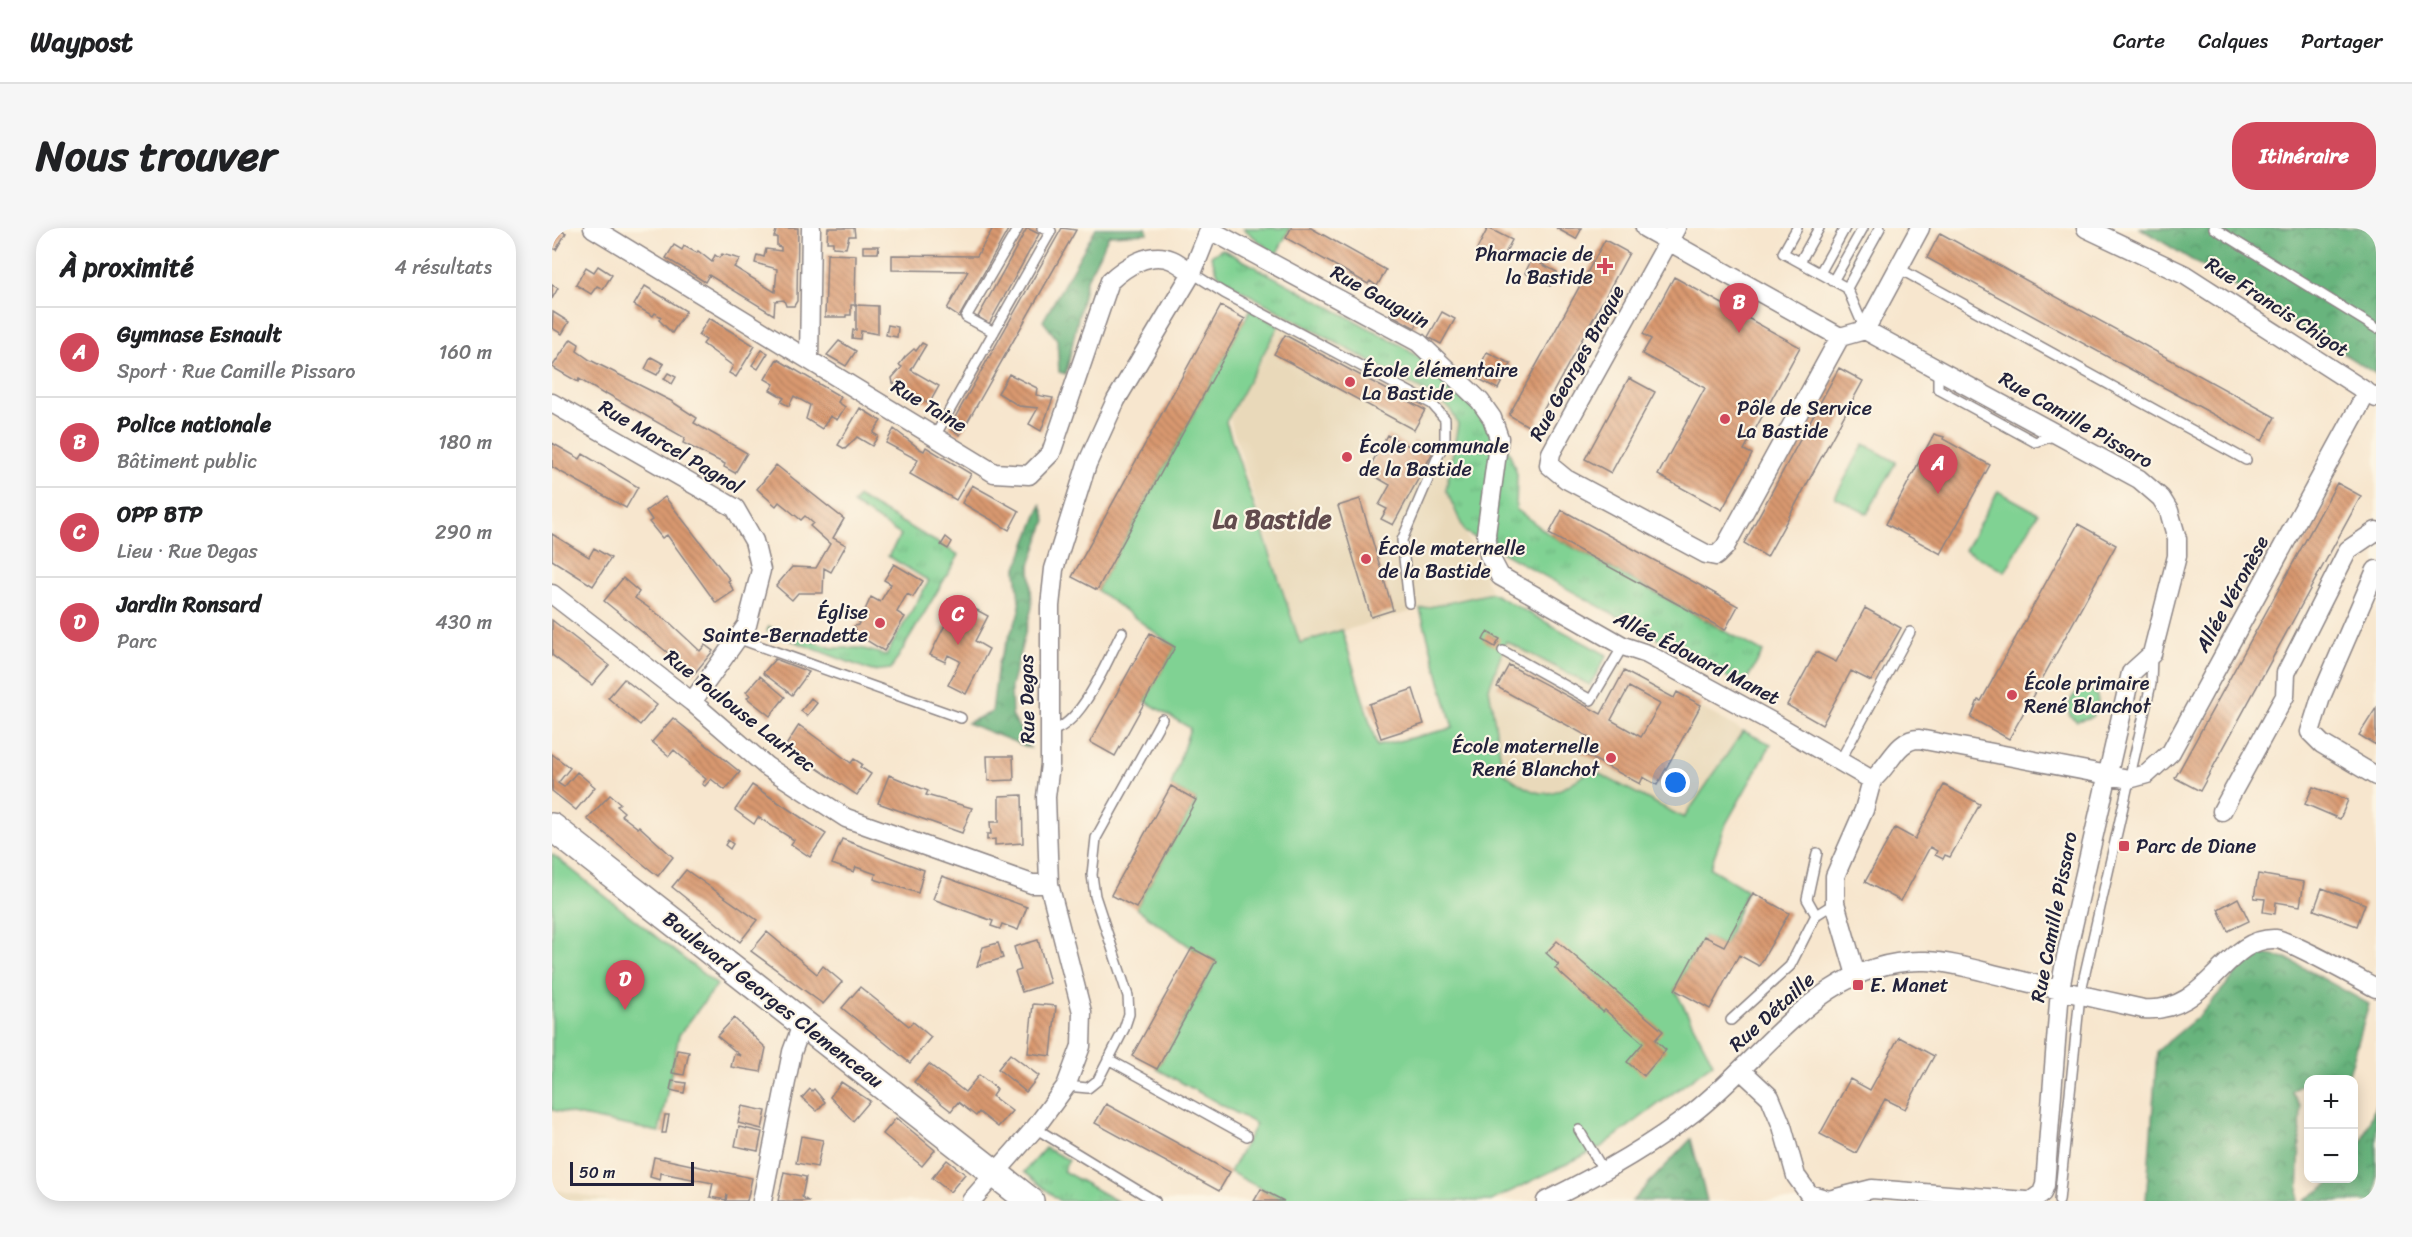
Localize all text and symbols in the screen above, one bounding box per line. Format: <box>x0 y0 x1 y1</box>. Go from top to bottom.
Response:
text: Waypost <box>30 17 133 66</box>
text: Carte <box>2113 22 2165 60</box>
text: Calques <box>2198 22 2268 60</box>
text: Partager <box>2301 22 2382 60</box>
text: Nous trouver <box>36 119 276 193</box>
button: Itinéraire <box>2232 122 2376 190</box>
place label: Pharmacie de la Bastide <box>1475 237 1593 295</box>
text: À proximité <box>60 244 194 290</box>
street label: Rue Francis Chigot <box>2198 247 2356 367</box>
text: 4 résultats <box>394 250 492 285</box>
street label: Rue Gauguin <box>1324 255 1436 339</box>
marker: Pharmacie de la Bastide <box>1598 259 1612 273</box>
street label: Rue Georges Braque <box>1519 278 1635 448</box>
pin: B <box>1720 284 1758 333</box>
text: Gymnase Esnault <box>117 315 282 354</box>
text: A <box>73 335 86 370</box>
text: 160 m <box>439 335 492 370</box>
place label: École élémentaire La Bastide <box>1362 353 1518 411</box>
text: Sport · Rue Camille Pissaro <box>117 354 355 389</box>
street label: Rue Camille Pissaro <box>1992 362 2160 478</box>
street label: Rue Taine <box>884 369 974 443</box>
marker: École élémentaire La Bastide <box>1343 375 1357 389</box>
street label: Rue Marcel Pagnol <box>592 390 750 504</box>
place label: Pôle de Service La Bastide <box>1737 391 1872 449</box>
text: Police nationale <box>117 405 271 444</box>
marker: Pôle de Service La Bastide <box>1718 412 1732 426</box>
text: B <box>73 425 86 460</box>
text: 180 m <box>438 425 492 460</box>
place label: École communale de la Bastide <box>1359 429 1509 487</box>
text: Bâtiment public <box>117 444 258 479</box>
pin: A <box>1918 444 1958 494</box>
marker: École communale de la Bastide <box>1340 450 1354 464</box>
text: OPP BTP <box>117 495 203 534</box>
district label: La Bastide <box>1212 496 1332 542</box>
text: C <box>73 515 86 550</box>
text: 290 m <box>435 515 492 550</box>
street label: Allée Véronèse <box>2185 529 2279 660</box>
place label: École maternelle de la Bastide <box>1378 531 1526 589</box>
text: Lieu · Rue Degas <box>117 534 258 569</box>
marker: École maternelle de la Bastide <box>1359 552 1373 566</box>
text: Jardin Ronsard <box>117 585 261 624</box>
place label: Église Sainte-Bernadette <box>703 595 868 653</box>
pin: C <box>938 596 978 645</box>
street label: Allée Édouard Manet <box>1607 601 1786 715</box>
text: D <box>74 605 85 640</box>
text: 430 m <box>435 605 492 640</box>
marker: Église Sainte-Bernadette <box>873 616 887 630</box>
text: Parc <box>117 624 157 659</box>
street label: Rue Toulouse Lautrec <box>656 640 824 782</box>
street label: Rue Degas <box>1009 653 1045 744</box>
place label: École primaire René Blanchot <box>2024 666 2151 724</box>
marker: École primaire René Blanchot <box>2005 688 2019 702</box>
place label: École maternelle René Blanchot <box>1452 729 1600 787</box>
marker: École maternelle René Blanchot <box>1604 751 1618 765</box>
your location <box>1661 768 1690 797</box>
street label: Rue Camille Pissaro <box>2020 829 2088 1005</box>
place label: Parc de Diane <box>2136 829 2256 864</box>
marker: Parc de Diane <box>2117 839 2131 853</box>
street label: Boulevard Georges Clemenceau <box>655 902 892 1098</box>
pin: D <box>606 960 644 1010</box>
street label: Rue Détaille <box>1721 963 1823 1061</box>
place label: E. Manet <box>1870 968 1949 1003</box>
marker: E. Manet <box>1851 978 1865 992</box>
map controls <box>2304 1075 2358 1183</box>
button: + <box>2304 1075 2358 1129</box>
button: − <box>2304 1129 2358 1183</box>
text: 50 m <box>579 1158 615 1187</box>
scale bar <box>570 1159 694 1186</box>

